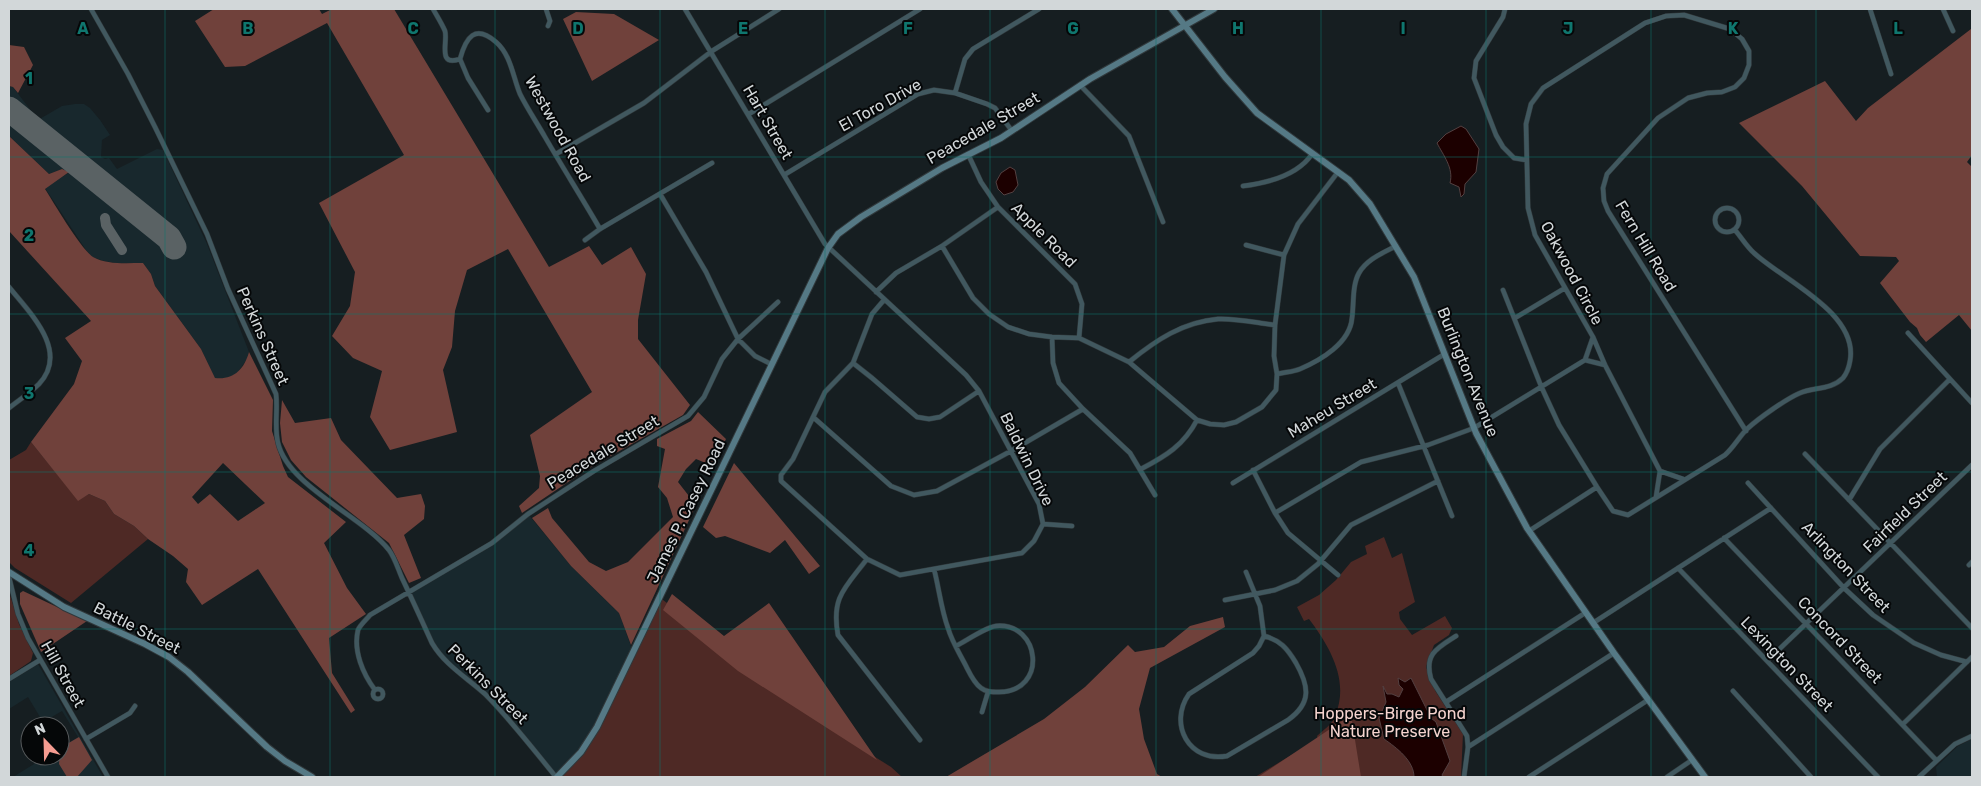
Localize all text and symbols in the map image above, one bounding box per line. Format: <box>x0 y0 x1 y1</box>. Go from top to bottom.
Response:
text: A <box>77 19 89 38</box>
text: B <box>242 19 254 38</box>
text: C <box>407 19 419 38</box>
text: D <box>572 19 584 38</box>
text: E <box>738 19 748 38</box>
text: F <box>903 19 913 38</box>
text: G <box>1067 19 1079 38</box>
text: H <box>1232 19 1244 38</box>
text: I <box>1400 19 1406 38</box>
text: J <box>1563 19 1573 38</box>
text: K <box>1728 19 1739 38</box>
text: L <box>1893 19 1903 38</box>
text: 1 <box>25 69 33 88</box>
street label: Westwood Road <box>521 73 595 185</box>
street label: El Toro Drive <box>835 74 925 136</box>
street label: Hart Street <box>739 81 797 163</box>
street label: Peacedale Street <box>923 88 1043 168</box>
street label: Fern Hill Road <box>1611 197 1681 295</box>
street label: Apple Road <box>1007 198 1081 272</box>
street label: Oakwood Circle <box>1537 218 1607 328</box>
text: 2 <box>24 226 34 245</box>
street label: Perkins Street <box>233 284 293 388</box>
street label: Burlington Avenue <box>1433 304 1503 440</box>
street label: Maheu Street <box>1284 374 1380 442</box>
text: 3 <box>24 384 34 403</box>
street label: Baldwin Drive <box>996 409 1058 509</box>
street label: Peacedale Street <box>544 411 662 493</box>
street label: James P. Casey Road <box>643 436 729 586</box>
street label: Fairfield Street <box>1859 467 1951 557</box>
street label: Arlington Street <box>1798 518 1894 616</box>
text: 4 <box>24 541 35 560</box>
street label: Concord Street <box>1794 593 1886 687</box>
street label: Battle Street <box>90 598 184 658</box>
street label: Lexington Street <box>1737 613 1837 715</box>
street label: Hill Street <box>37 637 89 711</box>
street label: Perkins Street <box>444 640 532 728</box>
park label: Hoppers-Birge Pond Nature Preserve <box>1314 704 1466 741</box>
north arrow <box>20 716 70 766</box>
text: N <box>32 720 48 739</box>

